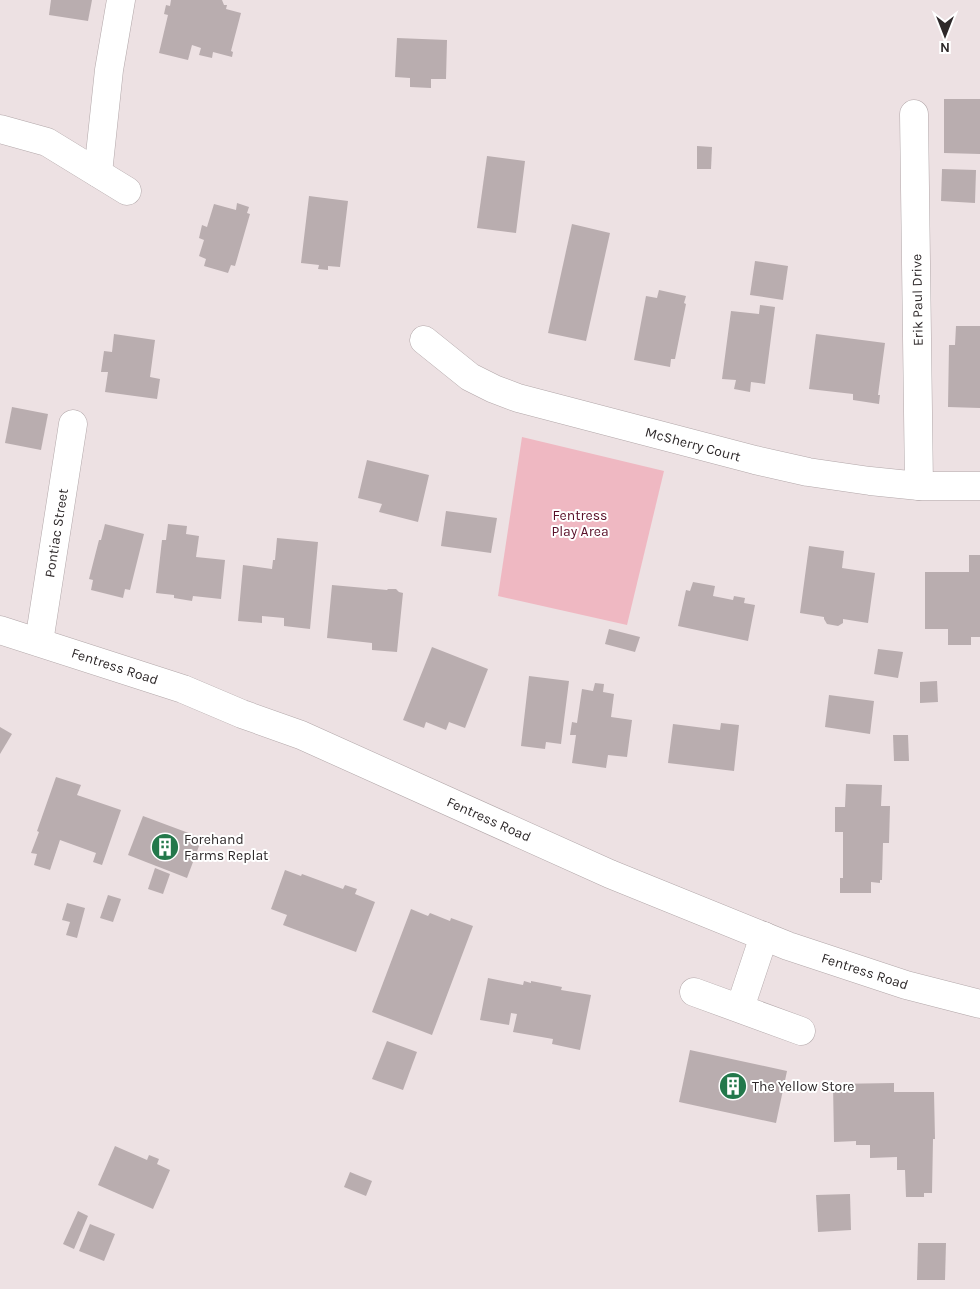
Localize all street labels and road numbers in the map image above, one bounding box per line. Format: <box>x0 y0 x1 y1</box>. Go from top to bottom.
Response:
street label: Erik Paul Drive <box>908 254 927 346</box>
street label: McSherry Court <box>643 424 742 465</box>
street label: Pontiac Street <box>41 487 72 579</box>
street label: Fentress Road <box>69 644 160 689</box>
street label: Fentress Road <box>444 793 534 846</box>
street label: Fentress Road <box>819 949 910 994</box>

